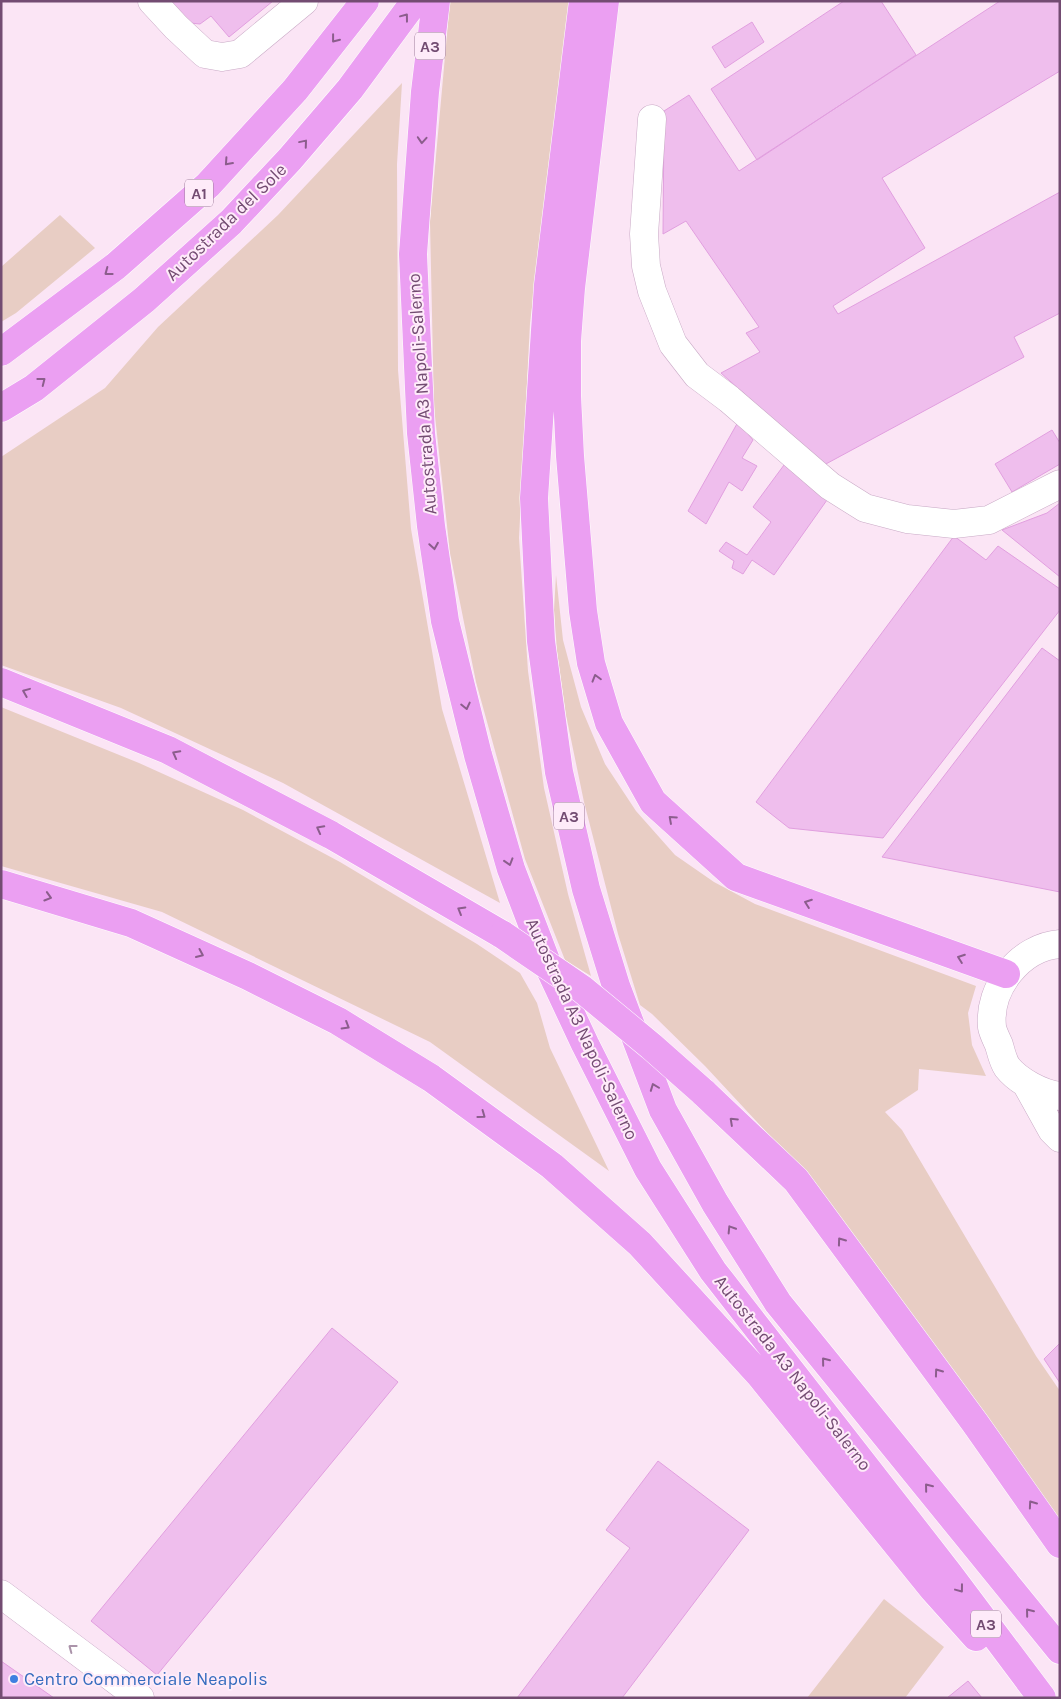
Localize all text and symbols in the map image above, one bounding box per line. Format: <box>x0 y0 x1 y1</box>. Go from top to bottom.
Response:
one-way arrow <box>399 13 408 23</box>
road number: A3 <box>415 32 445 59</box>
one-way arrow <box>331 34 340 43</box>
one-way arrow <box>416 136 427 144</box>
one-way arrow <box>298 140 307 149</box>
one-way arrow <box>225 157 234 166</box>
street label: Autostrada del Sole <box>161 159 291 285</box>
road number: A1 <box>185 180 213 207</box>
one-way arrow <box>104 266 114 275</box>
street label: Autostrada A3 Napoli-Salerno <box>403 272 441 516</box>
one-way arrow <box>36 379 45 387</box>
one-way arrow <box>429 542 439 551</box>
one-way arrow <box>591 675 601 683</box>
one-way arrow <box>22 688 31 699</box>
one-way arrow <box>460 701 471 710</box>
one-way arrow <box>172 750 181 760</box>
road number: A3 <box>554 802 584 829</box>
one-way arrow <box>669 816 678 825</box>
one-way arrow <box>317 825 326 835</box>
one-way arrow <box>503 858 513 866</box>
one-way arrow <box>43 892 52 902</box>
one-way arrow <box>804 899 812 909</box>
one-way arrow <box>458 907 467 917</box>
street label: Autostrada A3 Napoli-Salerno <box>521 915 643 1143</box>
one-way arrow <box>195 948 204 959</box>
one-way arrow <box>957 954 965 964</box>
one-way arrow <box>340 1019 349 1029</box>
one-way arrow <box>650 1083 660 1091</box>
one-way arrow <box>476 1109 485 1117</box>
one-way arrow <box>730 1118 739 1127</box>
one-way arrow <box>728 1226 738 1235</box>
one-way arrow <box>838 1237 847 1247</box>
street label: Autostrada A3 Napoli-Salerno <box>710 1271 876 1475</box>
one-way arrow <box>822 1358 831 1367</box>
one-way arrow <box>935 1369 943 1378</box>
one-way arrow <box>924 1484 933 1493</box>
one-way arrow <box>1029 1500 1038 1510</box>
one-way arrow <box>954 1583 963 1593</box>
one-way arrow <box>1026 1609 1034 1618</box>
road number: A3 <box>971 1610 1001 1638</box>
one-way arrow <box>68 1645 78 1654</box>
place label: Centro Commerciale Neapolis <box>24 1668 268 1690</box>
marker: Centro Commerciale Neapolis <box>8 1673 20 1685</box>

